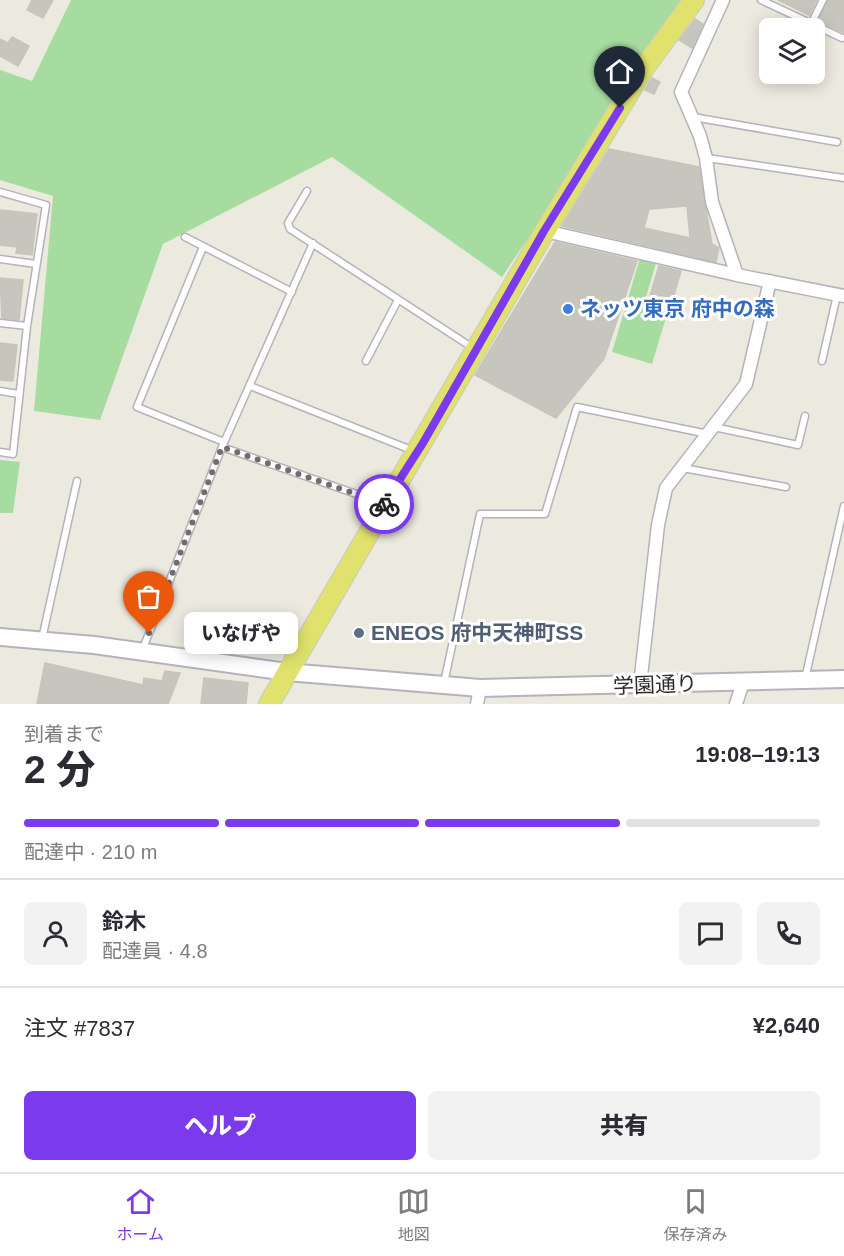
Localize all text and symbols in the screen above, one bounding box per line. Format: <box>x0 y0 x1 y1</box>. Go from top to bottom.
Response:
map controls <box>759 18 825 84</box>
button: layers <box>759 18 825 84</box>
pin <box>594 46 645 108</box>
icon: home <box>603 55 636 88</box>
place label: ネッツ東京 府中の森 <box>580 297 775 320</box>
marker: ネッツ東京 府中の森 <box>561 302 575 316</box>
courier <box>354 474 414 534</box>
icon: bike <box>368 488 401 521</box>
pin <box>123 571 174 633</box>
icon: bag <box>132 580 165 613</box>
callout: いなげや <box>185 612 299 654</box>
place label: ENEOS 府中天神町SS <box>371 621 583 644</box>
text: いなげや <box>201 622 281 644</box>
marker: ENEOS 府中天神町SS <box>352 626 366 640</box>
street label: 学園通り <box>613 672 697 697</box>
text: 到着まで <box>24 723 104 745</box>
text: 19:08–19:13 <box>695 742 820 767</box>
text: 2 分 <box>24 748 96 791</box>
text: 配達中 · 210 m <box>24 841 157 863</box>
button: person <box>24 902 87 965</box>
button: chat <box>679 902 742 965</box>
button: phone <box>757 902 820 965</box>
text: 鈴木 <box>102 909 146 934</box>
text: 配達員 · 4.8 <box>102 940 208 962</box>
text: ¥2,640 <box>753 1013 820 1038</box>
text: 注文 #7837 <box>24 1016 135 1041</box>
button: ヘルプ <box>24 1091 416 1160</box>
button: 共有 <box>428 1091 820 1160</box>
tab: ホーム <box>117 1185 164 1245</box>
tab: 地図 <box>397 1185 430 1245</box>
tab: 保存済み <box>663 1185 727 1245</box>

